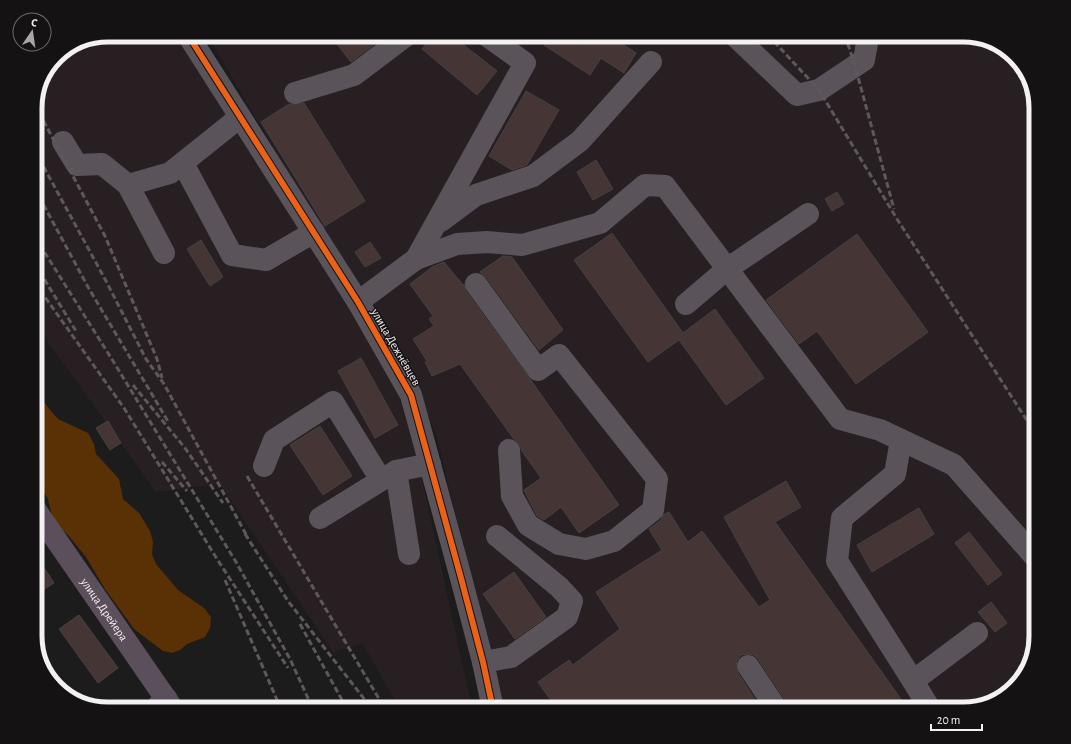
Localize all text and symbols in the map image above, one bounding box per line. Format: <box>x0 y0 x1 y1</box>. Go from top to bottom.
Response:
north arrow <box>12 12 52 52</box>
text: С <box>30 17 38 29</box>
street label: улица Дежнёвцев <box>368 306 423 388</box>
street label: улица Дрейера <box>77 575 130 643</box>
scale bar <box>931 706 982 732</box>
text: 20 m <box>937 714 960 726</box>

